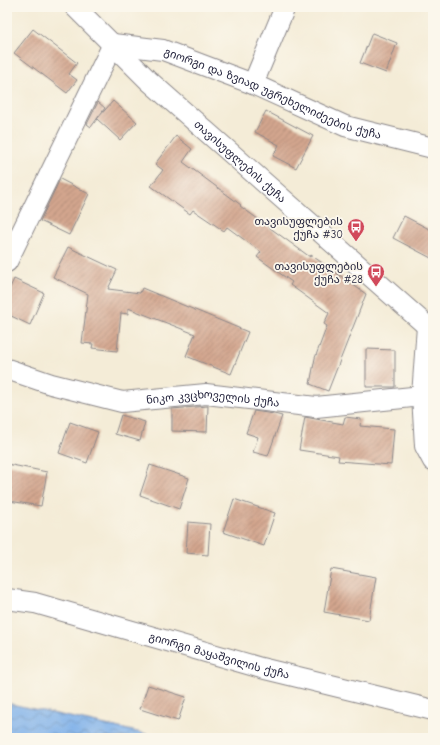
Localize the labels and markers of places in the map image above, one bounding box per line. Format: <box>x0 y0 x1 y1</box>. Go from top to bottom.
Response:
place label: თავისუფლების ქუჩა #30 <box>254 215 343 241</box>
bus stop icon: თავისუფლების ქუჩა #30 <box>346 217 366 242</box>
place label: თავისუფლების ქუჩა #28 <box>274 260 363 286</box>
bus stop icon: თავისუფლების ქუჩა #28 <box>366 262 386 287</box>

